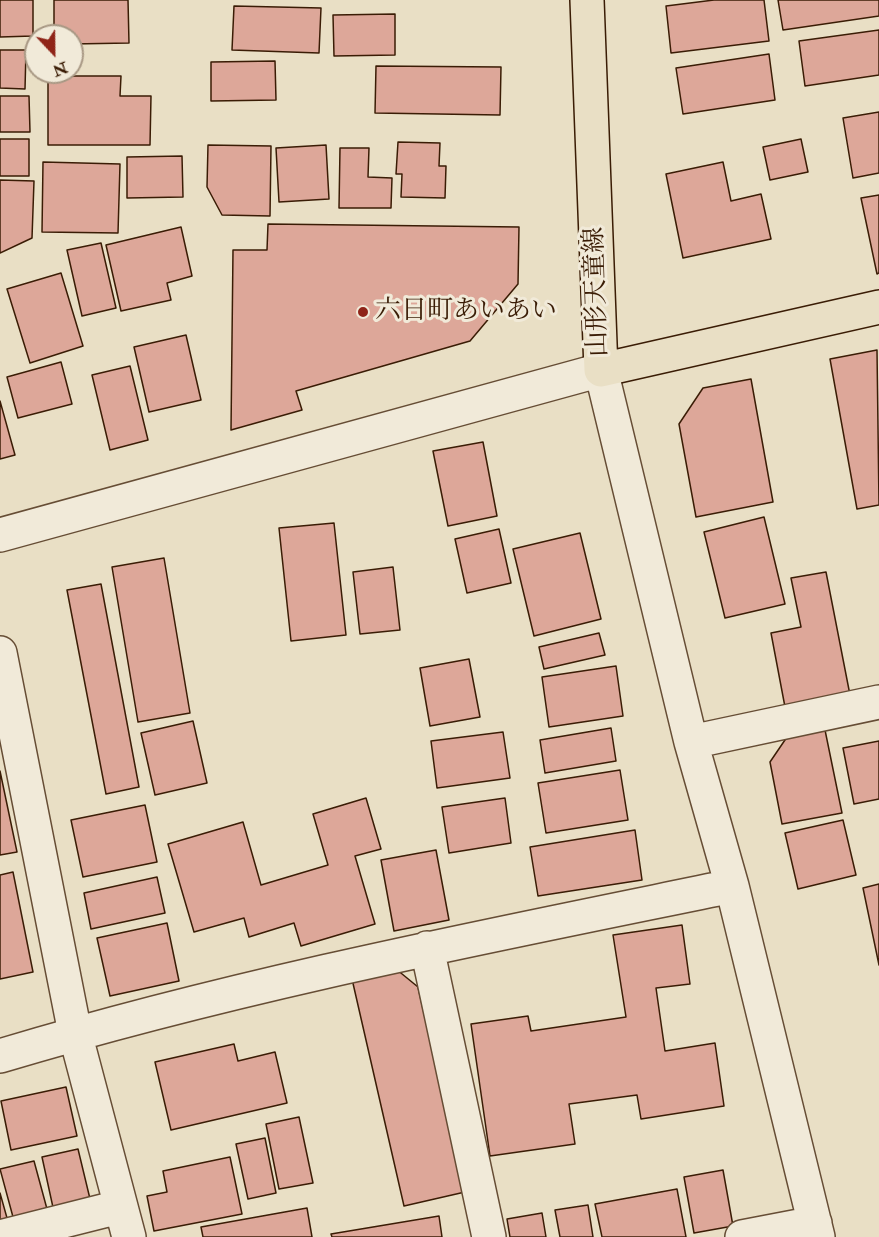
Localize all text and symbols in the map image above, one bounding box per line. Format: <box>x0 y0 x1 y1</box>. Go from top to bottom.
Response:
north arrow <box>24 24 84 84</box>
text: N <box>50 57 70 81</box>
street label: 山形天童線 <box>580 226 616 358</box>
place label: 六日町あいあい <box>375 296 557 328</box>
marker: 六日町あいあい <box>356 305 370 319</box>

